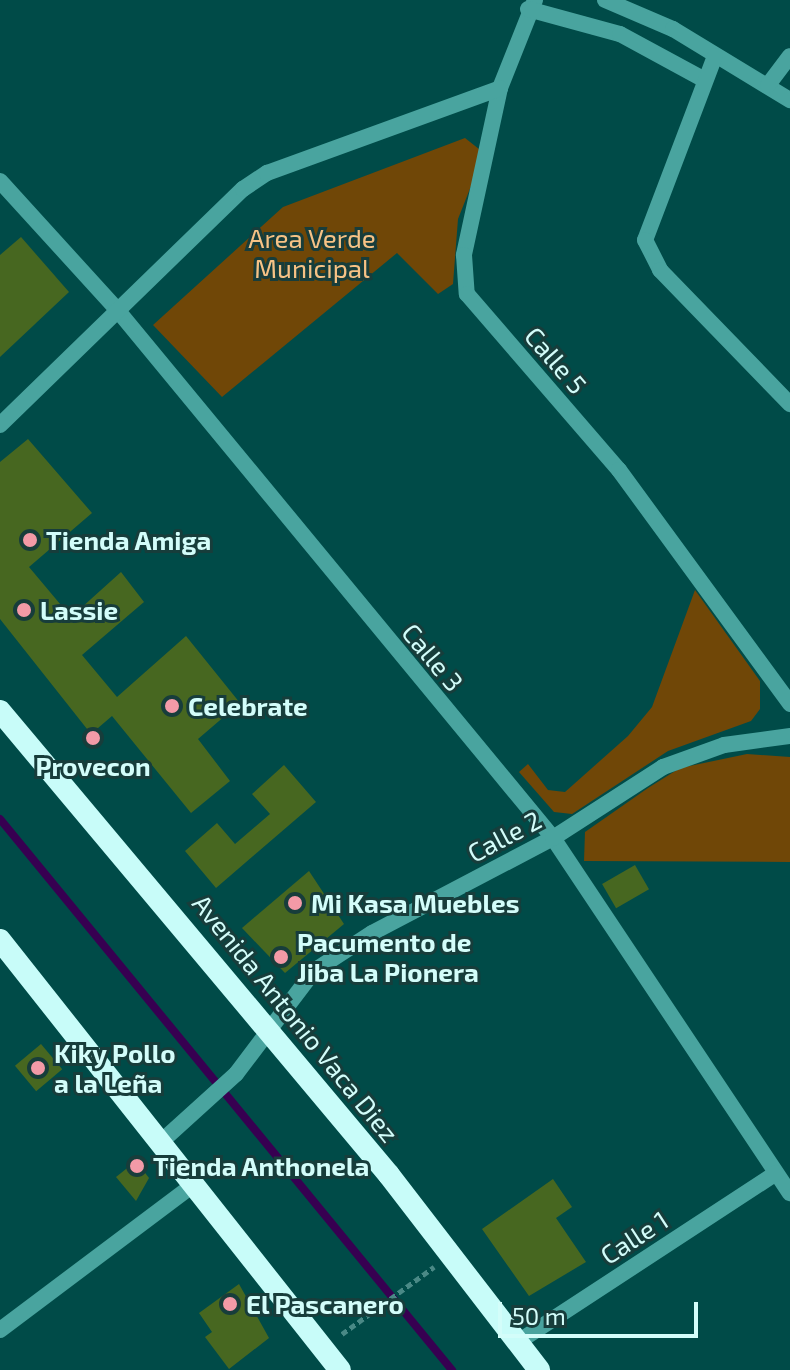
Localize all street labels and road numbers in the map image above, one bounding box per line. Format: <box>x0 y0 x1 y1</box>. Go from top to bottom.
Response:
street label: Calle 5 <box>519 320 593 400</box>
street label: Calle 3 <box>396 617 470 697</box>
street label: Calle 2 <box>462 804 546 868</box>
street label: Avenida Antonio Vaca Diez <box>186 887 406 1149</box>
street label: Calle 1 <box>594 1204 674 1270</box>

